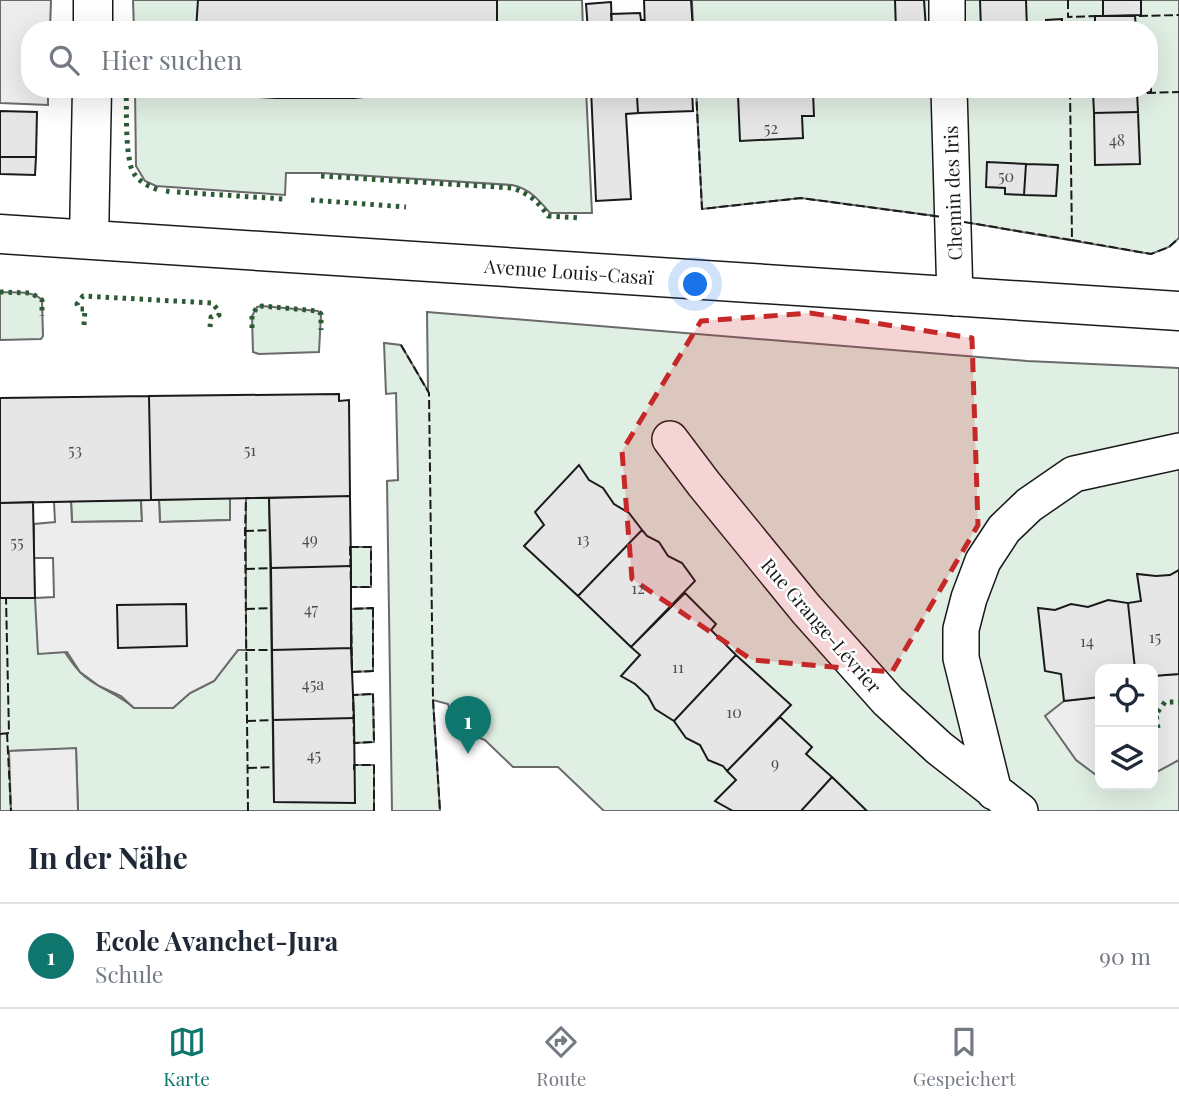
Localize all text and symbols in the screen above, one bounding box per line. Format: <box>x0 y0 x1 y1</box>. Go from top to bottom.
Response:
search box <box>21 21 1158 98</box>
icon: search <box>45 41 83 79</box>
text: Hier suchen <box>101 42 242 77</box>
house number: 52 <box>764 117 778 138</box>
street label: Chemin des Iris <box>937 125 967 261</box>
house number: 48 <box>1109 129 1125 150</box>
house number: 50 <box>998 165 1014 186</box>
street label: Avenue Louis-Casaï <box>482 252 655 290</box>
your location <box>678 267 712 301</box>
house number: 53 <box>68 439 82 460</box>
house number: 51 <box>244 439 256 460</box>
house number: 49 <box>302 528 318 549</box>
house number: 13 <box>577 528 589 549</box>
house number: 55 <box>10 531 24 552</box>
street label: Rue Grange-Lévrier <box>756 552 888 699</box>
house number: 12 <box>631 577 645 598</box>
house number: 47 <box>304 598 319 619</box>
house number: 15 <box>1149 626 1161 647</box>
house number: 14 <box>1080 630 1094 651</box>
house number: 11 <box>672 656 684 677</box>
map controls <box>1095 664 1158 790</box>
button: locate <box>1095 664 1158 727</box>
house number: 45a <box>302 673 324 694</box>
pin: 1 <box>445 696 491 754</box>
house number: 10 <box>726 701 742 722</box>
button: layers <box>1095 727 1158 790</box>
house number: 45 <box>307 744 321 765</box>
house number: 9 <box>771 752 779 773</box>
text: In der Nähe <box>28 837 188 877</box>
text: Ecole Avanchet-Jura <box>95 923 338 958</box>
text: 1 <box>47 940 55 971</box>
text: 90 m <box>1099 940 1151 971</box>
text: Schule <box>95 958 163 989</box>
tab: Karte <box>163 1023 210 1091</box>
tab: Route <box>536 1023 586 1091</box>
tab: Gespeichert <box>913 1023 1016 1091</box>

